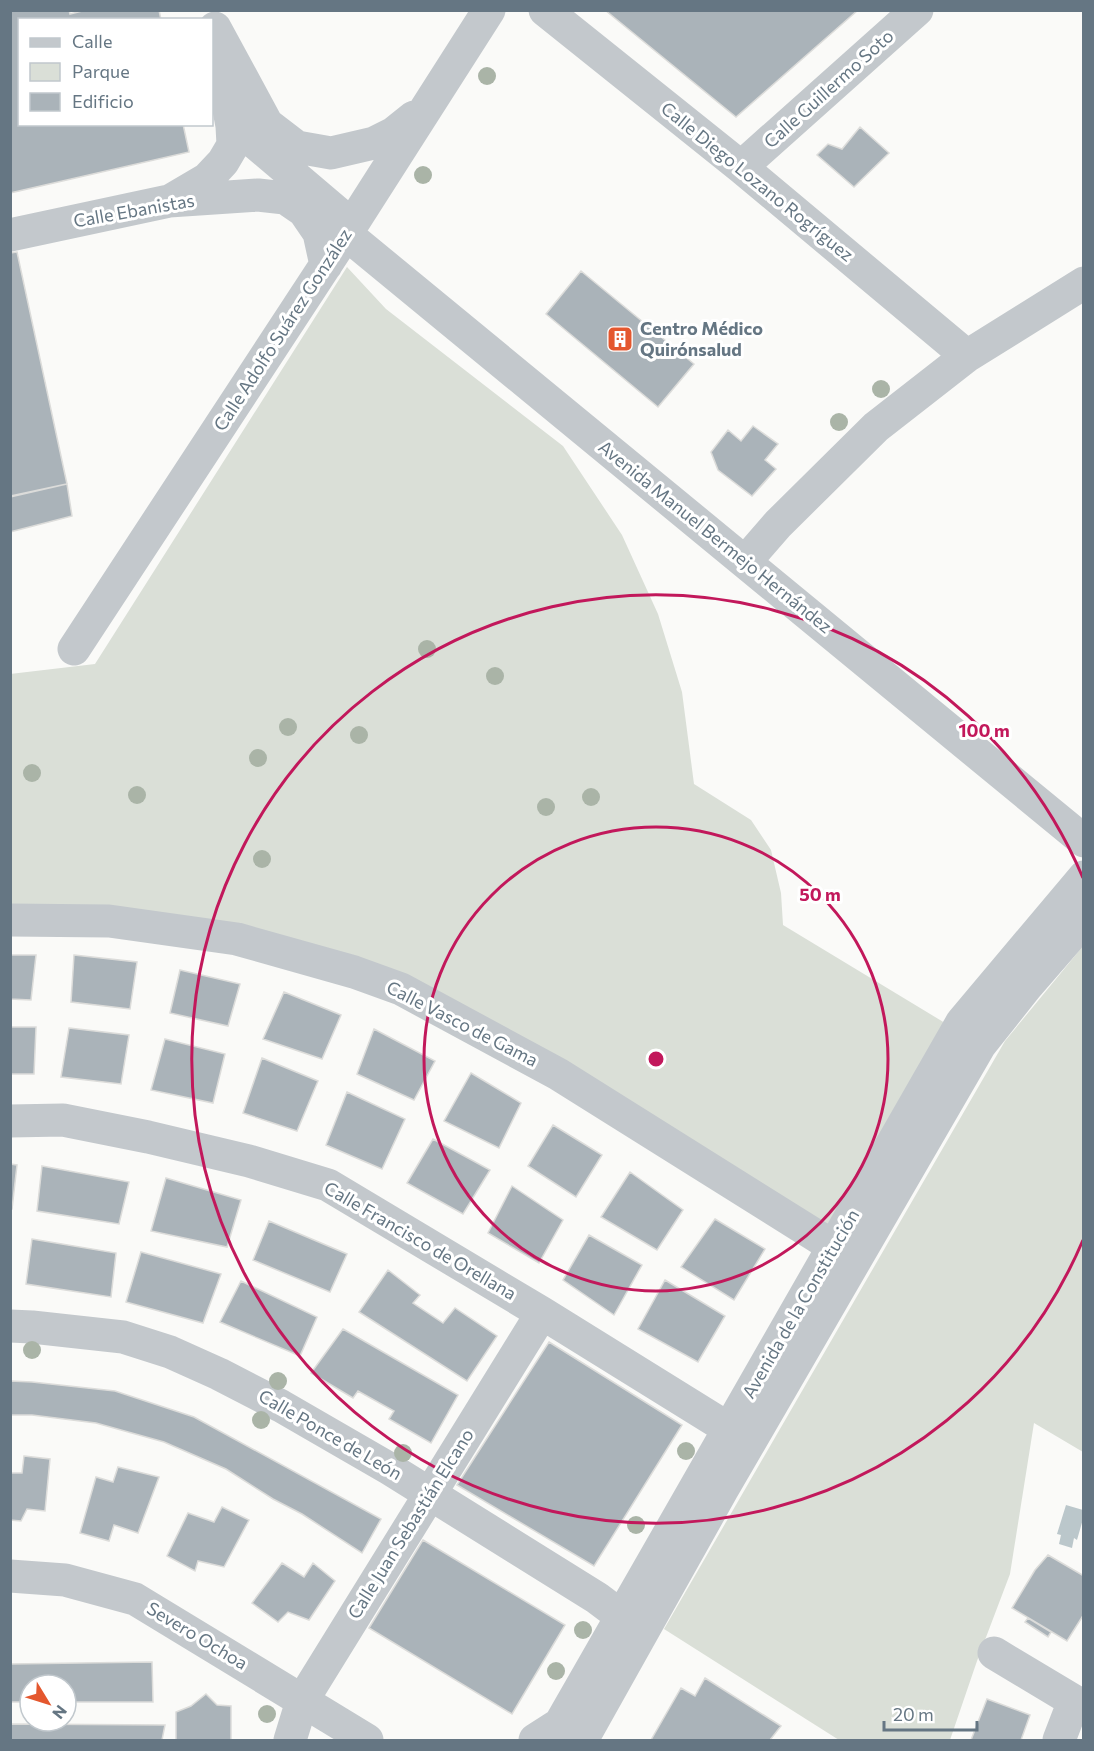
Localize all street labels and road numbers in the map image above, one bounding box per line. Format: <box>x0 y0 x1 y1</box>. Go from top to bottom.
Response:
street label: Calle Guillermo Soto <box>759 24 898 152</box>
street label: Calle Diego Lozano Rogríguez <box>657 97 858 266</box>
street label: Calle Ebanistas <box>72 189 196 231</box>
street label: Calle Adolfo Suárez González <box>208 224 356 435</box>
street label: Avenida Manuel Bermejo Hernández <box>594 435 837 637</box>
street label: Calle Vasco de Gama <box>383 975 542 1071</box>
street label: Calle Francisco de Orellana <box>321 1176 520 1304</box>
street label: Avenida de la Constitución <box>737 1205 863 1402</box>
street label: Calle Ponce de León <box>255 1384 406 1484</box>
street label: Calle Juan Sebastián Elcano <box>342 1424 478 1623</box>
street label: Severo Ochoa <box>143 1597 252 1674</box>

